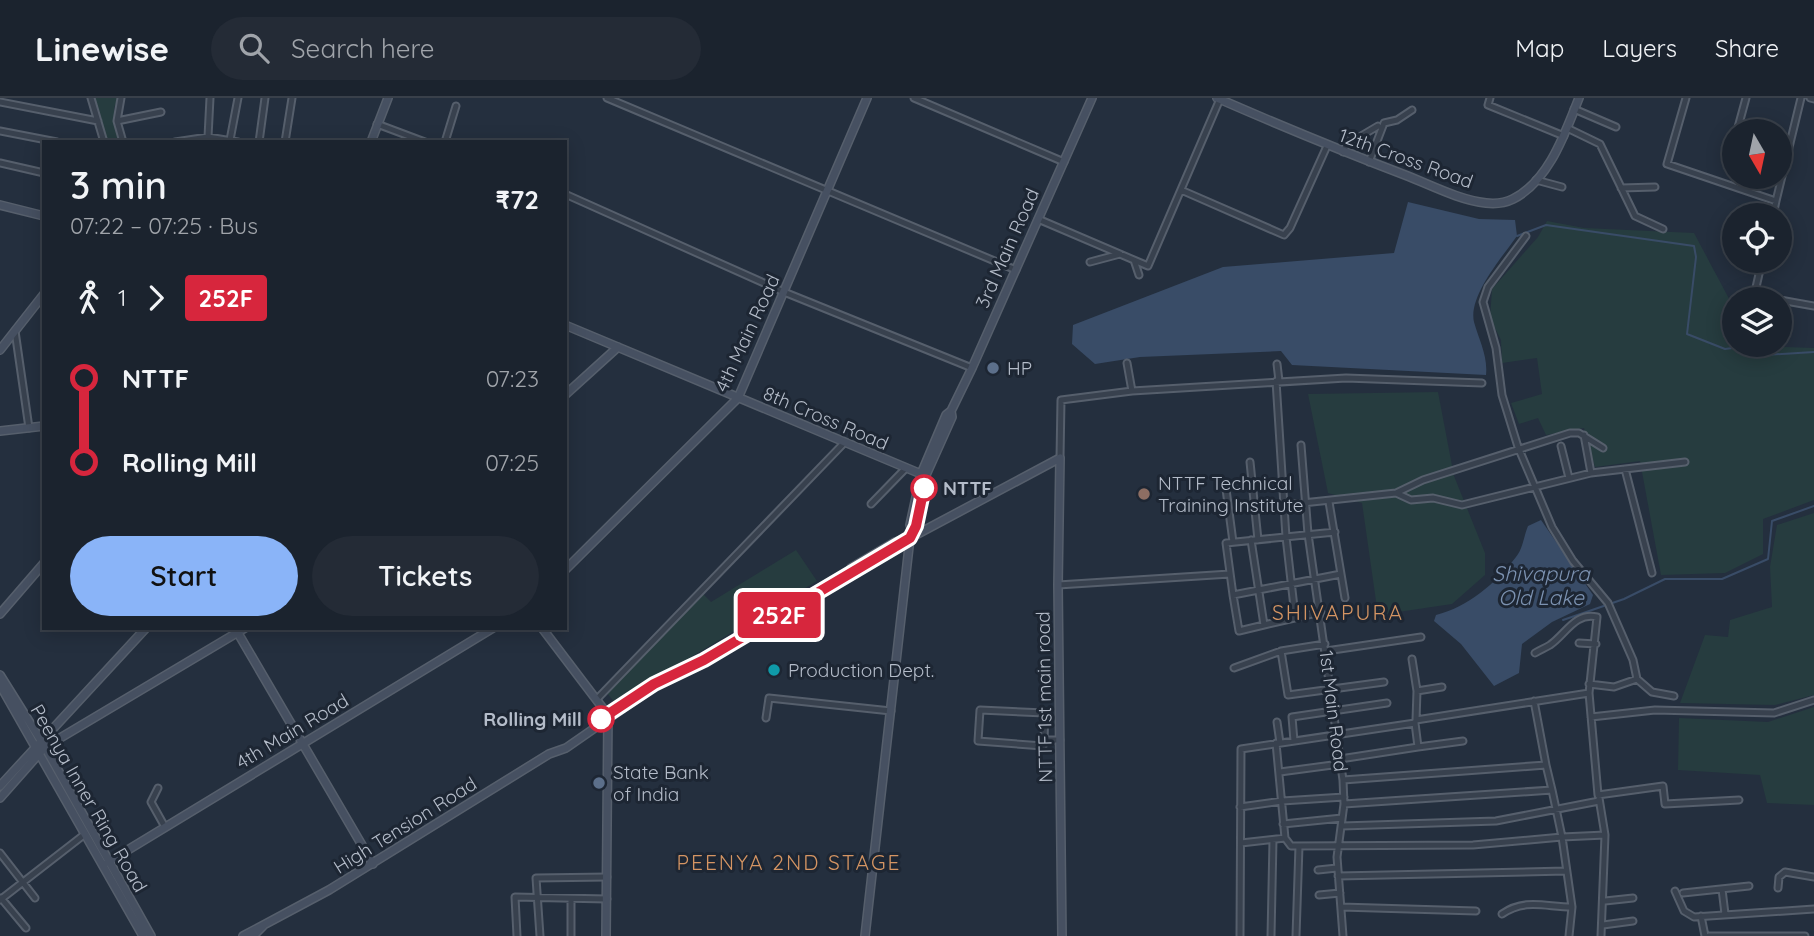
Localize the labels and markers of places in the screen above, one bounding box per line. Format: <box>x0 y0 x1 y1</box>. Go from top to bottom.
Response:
place label: HP <box>1007 356 1032 380</box>
marker: HP <box>985 360 1001 376</box>
place label: NTTF Technical Training Institute <box>1158 471 1304 517</box>
marker: NTTF <box>911 475 937 501</box>
place label: NTTF <box>943 476 992 500</box>
marker: NTTF Technical Training Institute <box>1136 486 1152 502</box>
place label: Production Dept. <box>788 658 934 682</box>
marker: Production Dept. <box>766 662 782 678</box>
marker: Rolling Mill <box>588 706 614 732</box>
place label: Rolling Mill <box>483 707 582 731</box>
place label: State Bank of India <box>613 760 709 806</box>
marker: State Bank of India <box>591 775 607 791</box>

